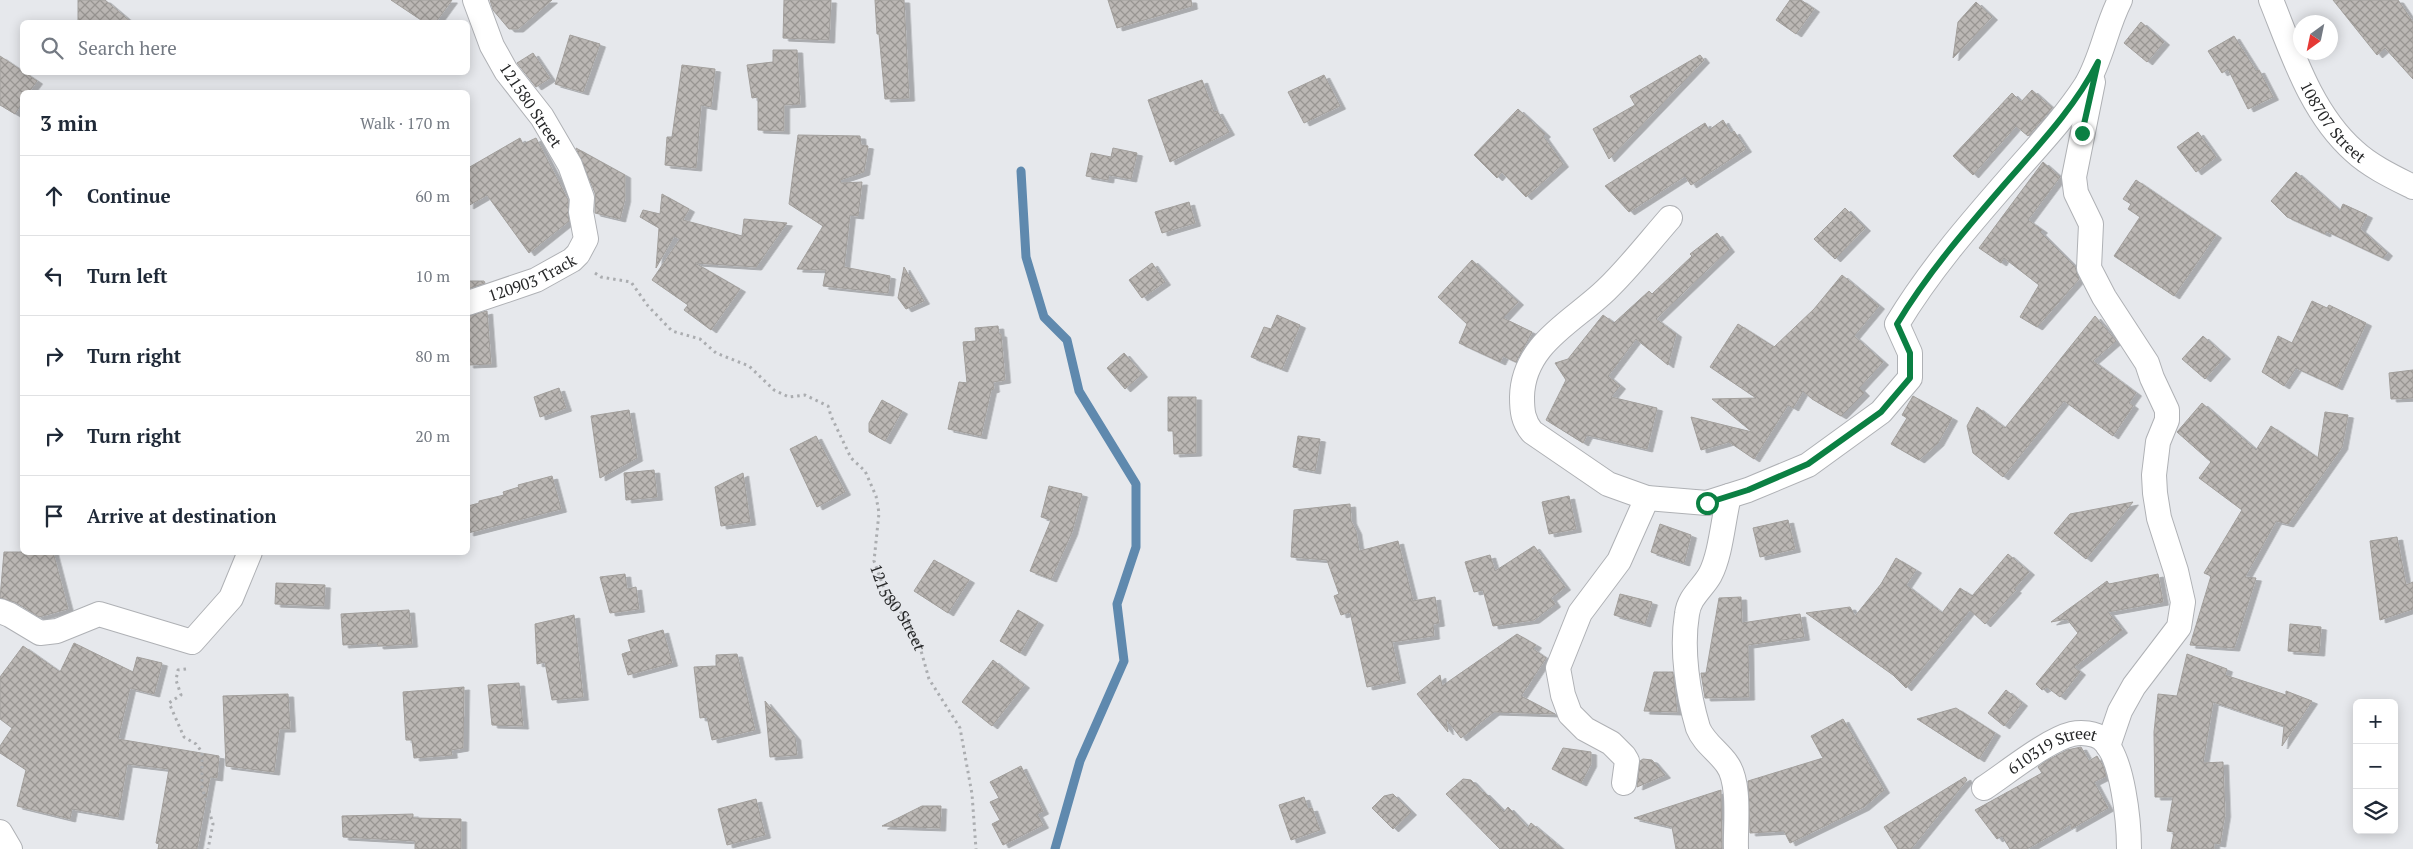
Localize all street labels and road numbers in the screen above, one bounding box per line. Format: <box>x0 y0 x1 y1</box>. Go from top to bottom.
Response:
street label: 121580 Street <box>495 58 567 152</box>
street label: 108707 Street <box>2295 77 2371 168</box>
street label: 120903 Track <box>485 248 581 306</box>
street label: 121580 Street <box>865 561 931 653</box>
street label: 610319 Street <box>2003 722 2100 779</box>

